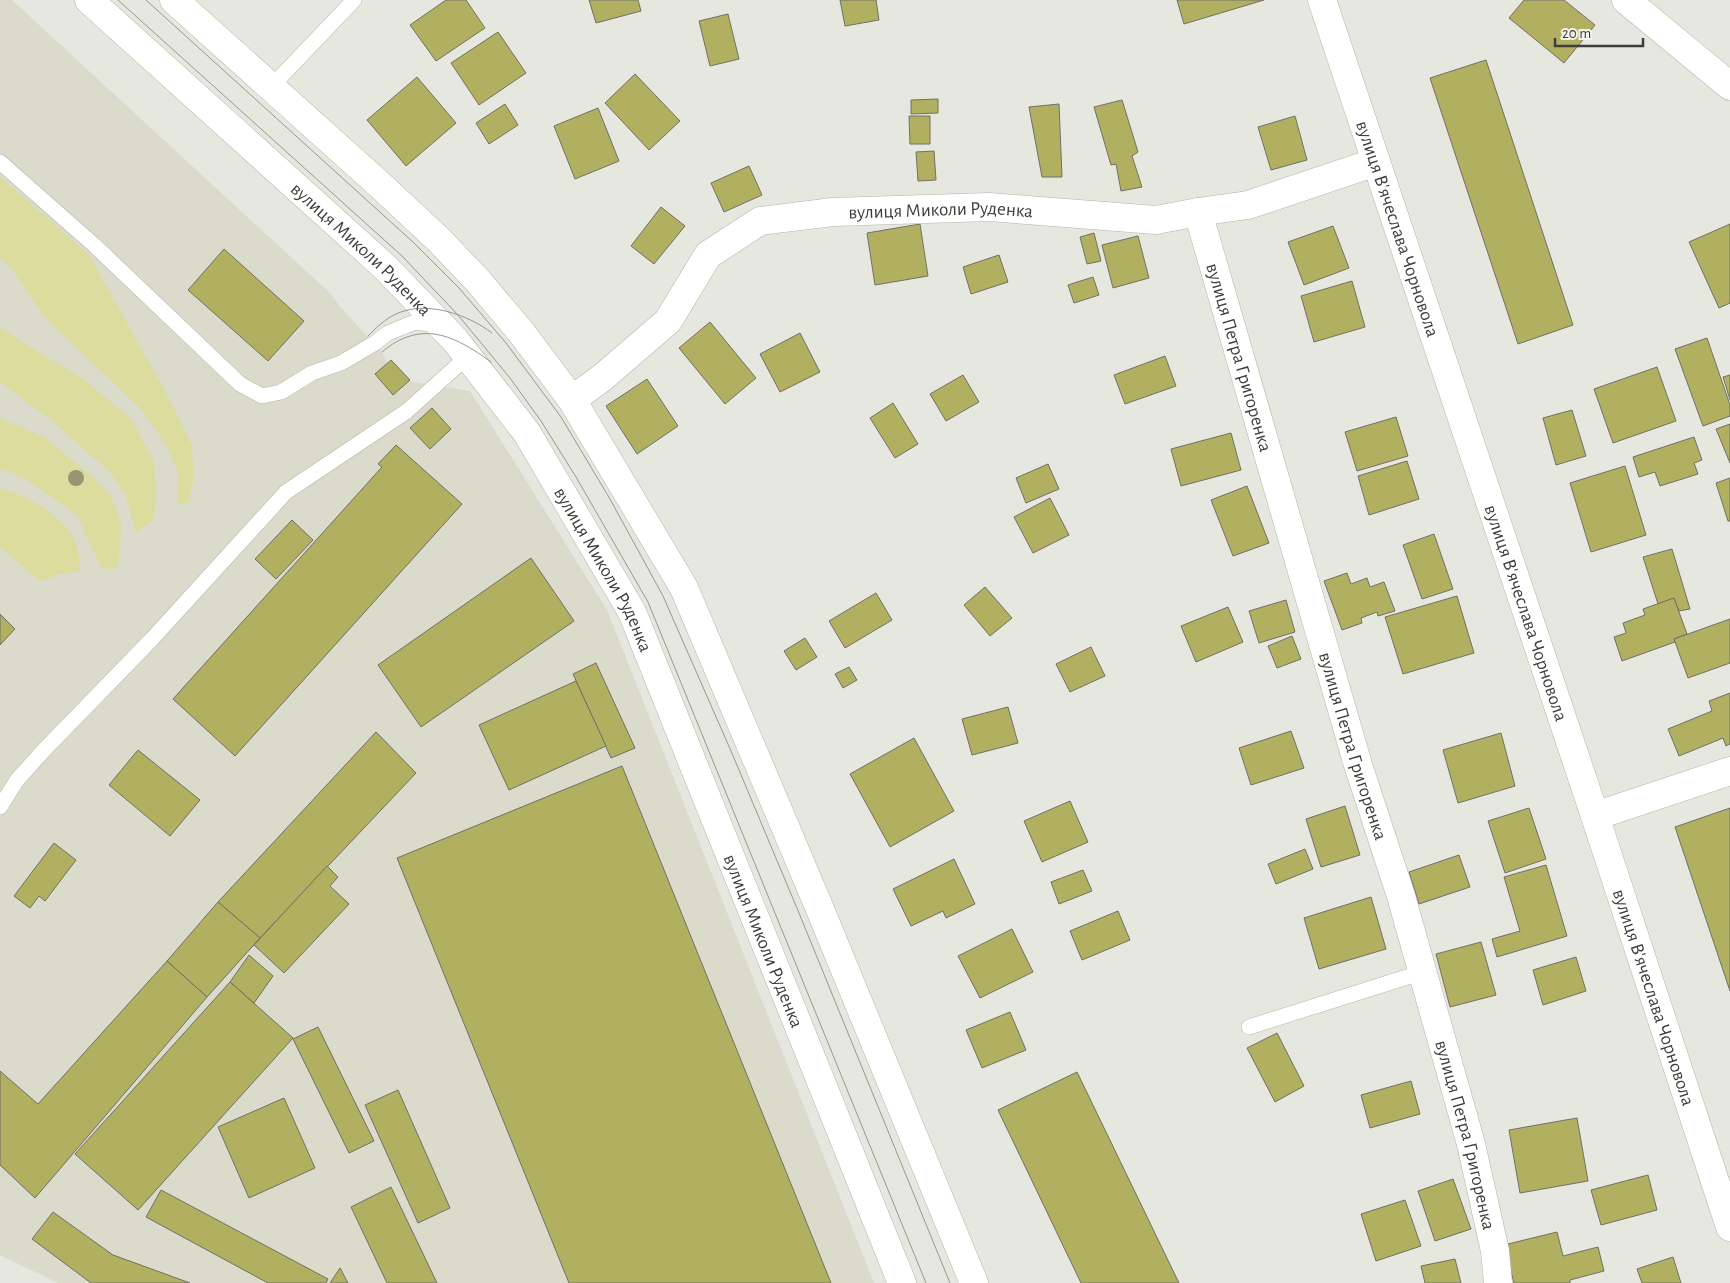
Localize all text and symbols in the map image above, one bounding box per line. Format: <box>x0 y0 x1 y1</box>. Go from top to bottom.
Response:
scale bar <box>1555 15 1642 47</box>
text: 20 m <box>1562 26 1591 41</box>
street label: вулиця В'ячеслава Чорновола <box>1352 118 1442 340</box>
street label: вулиця Миколи Руденка <box>287 179 435 320</box>
street label: вулиця Миколи Руденка <box>848 199 1034 223</box>
street label: вулиця Петра Григоренка <box>1202 261 1275 454</box>
street label: вулиця Миколи Руденка <box>550 484 655 655</box>
street label: вулиця В'ячеслава Чорновола <box>1481 503 1571 724</box>
street label: вулиця Петра Григоренка <box>1315 650 1390 843</box>
street label: вулиця Миколи Руденка <box>719 852 806 1031</box>
street label: вулиця В'ячеслава Чорновола <box>1609 887 1698 1109</box>
street label: вулиця Петра Григоренка <box>1431 1038 1498 1232</box>

